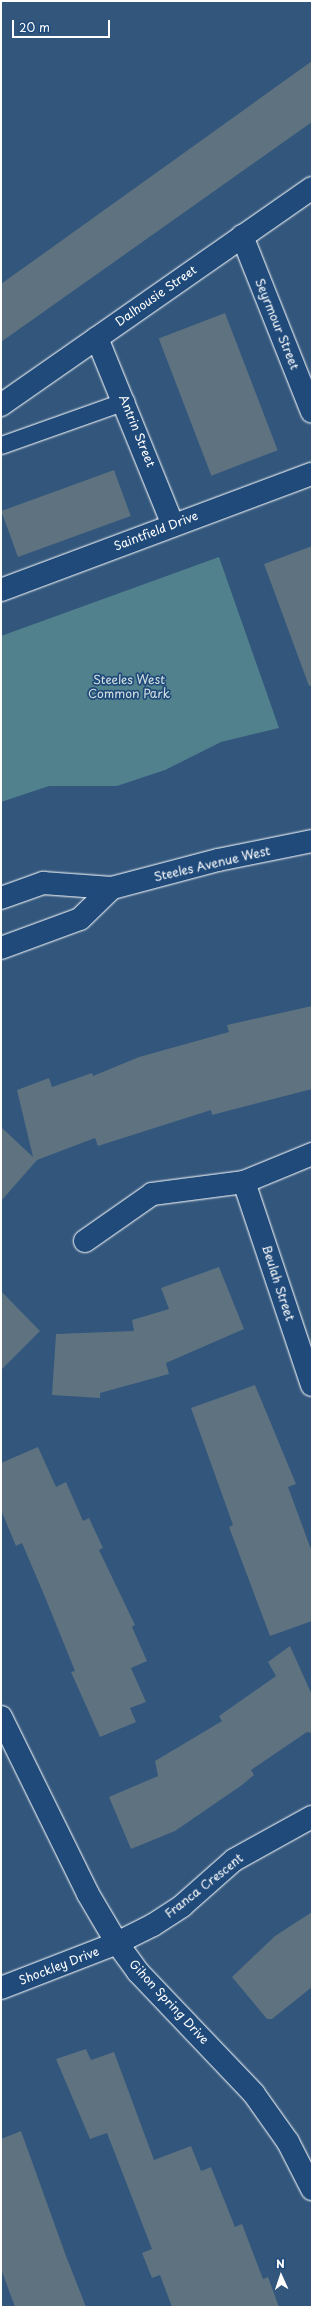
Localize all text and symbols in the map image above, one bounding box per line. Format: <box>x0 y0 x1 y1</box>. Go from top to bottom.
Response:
scale bar <box>14 12 112 38</box>
text: 20 m <box>19 18 50 36</box>
street label: Dalhousie Street <box>112 262 200 330</box>
street label: Seyrmour Street <box>252 276 302 372</box>
street label: Antrin Street <box>116 393 158 469</box>
street label: Saintfield Drive <box>112 508 200 554</box>
park label: Steeles West Common Park <box>88 673 170 701</box>
street label: Steeles Avenue West <box>153 844 271 884</box>
street label: Beulah Street <box>259 1243 297 1323</box>
street label: Franca Crescent <box>162 1851 246 1921</box>
street label: Shockley Drive <box>16 1944 102 1988</box>
street label: Gihon Spring Drive <box>126 1957 212 2047</box>
text: N <box>276 2255 285 2272</box>
north arrow <box>261 2256 301 2296</box>

